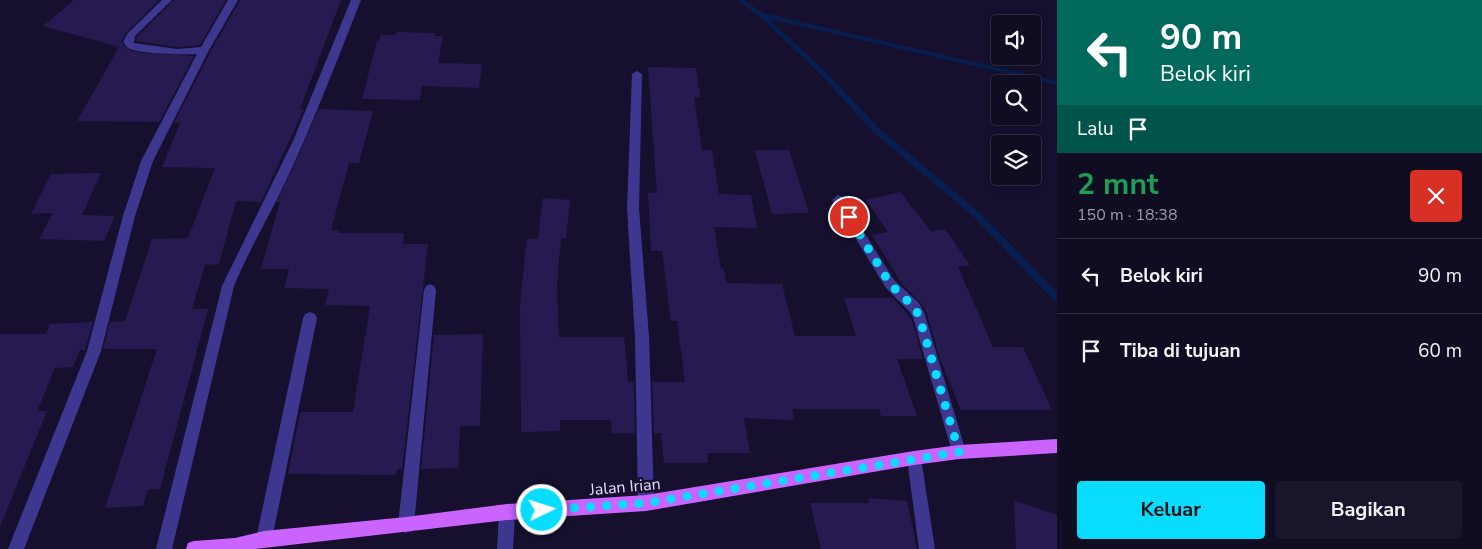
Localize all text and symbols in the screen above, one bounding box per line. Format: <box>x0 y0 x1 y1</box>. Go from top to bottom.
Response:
text: 90 m <box>1160 14 1242 61</box>
map controls <box>991 15 1041 185</box>
button: sound <box>991 15 1041 65</box>
icon: left <box>1077 20 1142 85</box>
text: Belok kiri <box>1160 59 1251 89</box>
button: search <box>991 75 1041 125</box>
icon: arrive <box>1124 115 1152 143</box>
text: Lalu <box>1077 116 1114 142</box>
button: layers <box>991 135 1041 185</box>
text: 2 mnt <box>1077 164 1158 205</box>
button: close <box>1410 170 1462 222</box>
pin <box>828 196 870 238</box>
icon: arrive <box>835 203 863 231</box>
text: 150 m · 18:38 <box>1077 204 1178 226</box>
icon: left <box>1077 262 1105 290</box>
text: Belok kiri <box>1120 263 1203 289</box>
text: 90 m <box>1418 263 1462 289</box>
icon: arrive <box>1077 337 1105 365</box>
text: Tiba di tujuan <box>1120 338 1241 364</box>
text: 60 m <box>1418 338 1462 364</box>
street label: Jalan Irian <box>588 473 662 501</box>
button: Keluar <box>1077 481 1265 539</box>
button: Bagikan <box>1275 481 1462 539</box>
position arrow <box>515 483 567 535</box>

